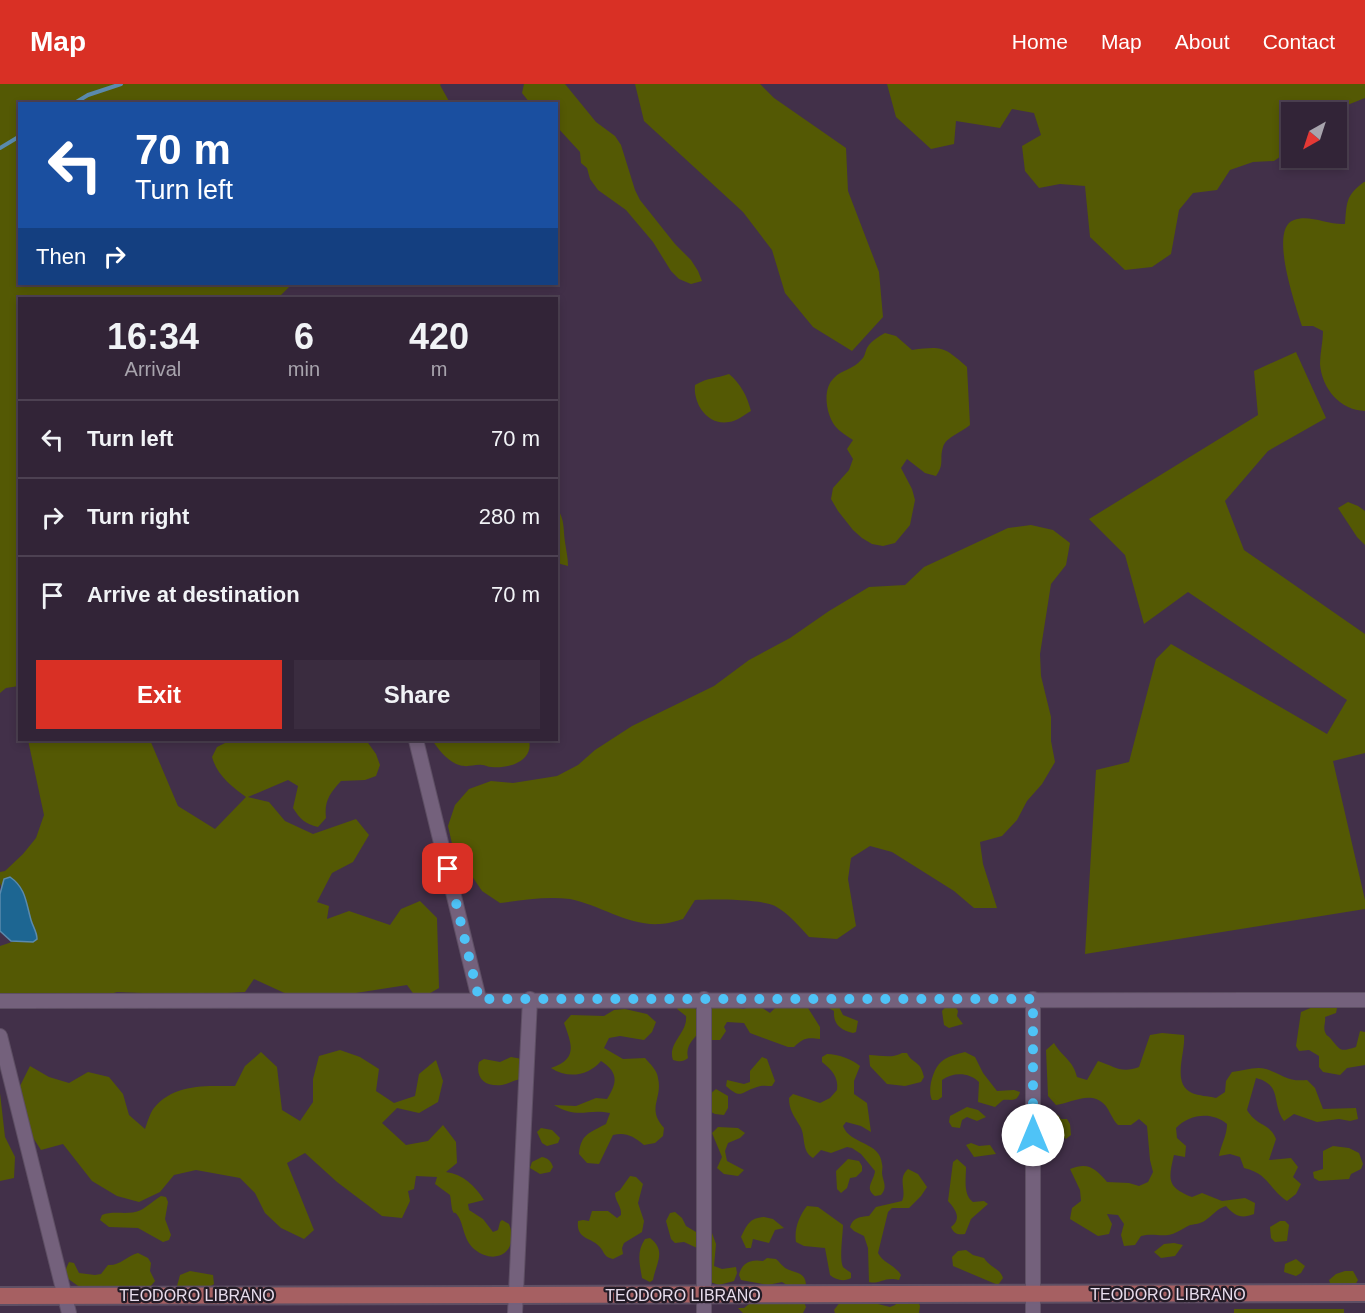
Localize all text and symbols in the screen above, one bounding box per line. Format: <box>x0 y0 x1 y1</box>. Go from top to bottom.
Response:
text: Map <box>30 26 86 57</box>
text: Home <box>1012 30 1068 53</box>
text: Map <box>1101 30 1142 53</box>
text: About <box>1175 30 1230 53</box>
text: Contact <box>1263 30 1335 53</box>
north arrow <box>1281 102 1347 168</box>
map controls <box>1281 102 1347 168</box>
icon: left <box>36 126 114 204</box>
text: 70 m <box>135 126 231 173</box>
text: Turn left <box>135 175 233 205</box>
icon: right <box>98 240 131 273</box>
text: Then <box>36 244 86 269</box>
text: 16:34 <box>107 316 199 357</box>
text: 6 <box>294 316 314 357</box>
text: 420 <box>409 316 469 357</box>
text: Arrival <box>125 358 181 380</box>
text: min <box>288 358 320 380</box>
text: m <box>431 358 447 380</box>
icon: left <box>36 423 69 456</box>
text: Turn left <box>87 426 173 451</box>
text: 70 m <box>491 426 540 451</box>
icon: right <box>36 501 69 534</box>
text: Turn right <box>87 504 189 529</box>
text: 280 m <box>479 504 540 529</box>
icon: arrive <box>36 579 69 612</box>
text: Arrive at destination <box>87 582 300 607</box>
text: 70 m <box>491 582 540 607</box>
button: Exit <box>36 660 282 729</box>
button: Share <box>294 660 540 729</box>
pin <box>422 843 473 894</box>
icon: arrive <box>431 852 464 885</box>
position arrow <box>1001 1103 1065 1167</box>
street label: TEODORO LIBRANO <box>1090 1286 1246 1303</box>
street label: TEODORO LIBRANO <box>119 1287 275 1304</box>
street label: TEODORO LIBRANO <box>605 1287 761 1304</box>

